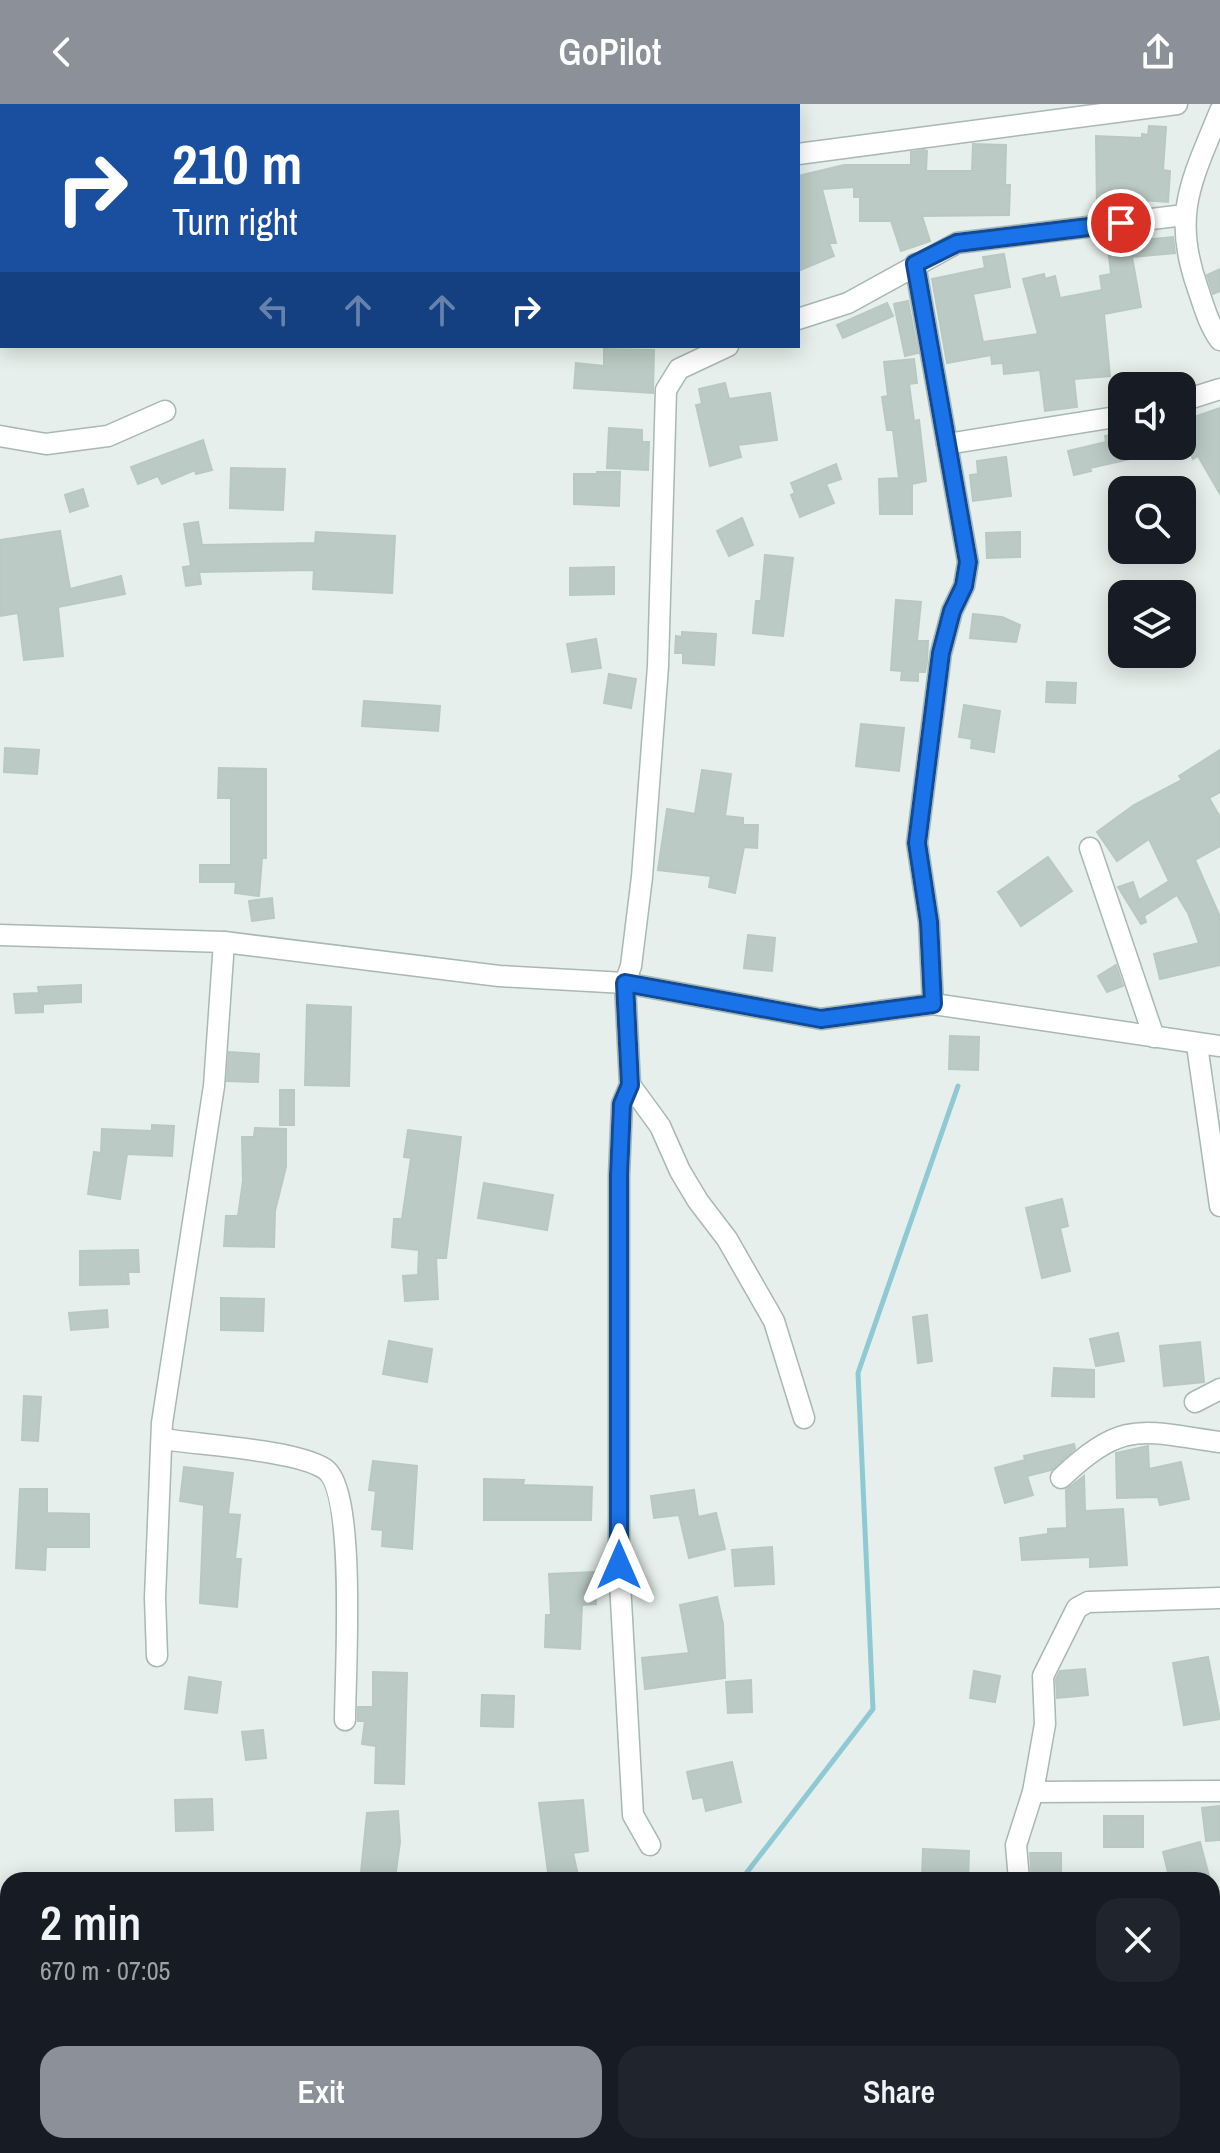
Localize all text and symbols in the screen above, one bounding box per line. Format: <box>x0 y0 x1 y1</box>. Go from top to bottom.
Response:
text: GoPilot <box>559 28 661 76</box>
icon: back <box>40 30 84 74</box>
icon: share <box>1136 30 1180 74</box>
text: 210 m <box>172 126 302 201</box>
icon: right <box>40 136 144 240</box>
pin <box>1087 189 1155 257</box>
text: Turn right <box>172 198 297 246</box>
icon: arrive <box>1099 201 1143 245</box>
icon: left <box>252 288 296 332</box>
icon: ahead <box>336 288 380 332</box>
icon: ahead <box>420 288 464 332</box>
icon: right <box>504 288 548 332</box>
map controls <box>1108 372 1196 668</box>
button: sound <box>1108 372 1196 460</box>
button: search <box>1108 476 1196 564</box>
button: layers <box>1108 580 1196 668</box>
position arrow <box>577 1523 661 1607</box>
text: 2 min <box>40 1890 141 1955</box>
button: close <box>1096 1898 1180 1982</box>
text: 670 m · 07:05 <box>40 1953 170 1988</box>
button: Exit <box>40 2046 602 2138</box>
button: Share <box>618 2046 1180 2138</box>

